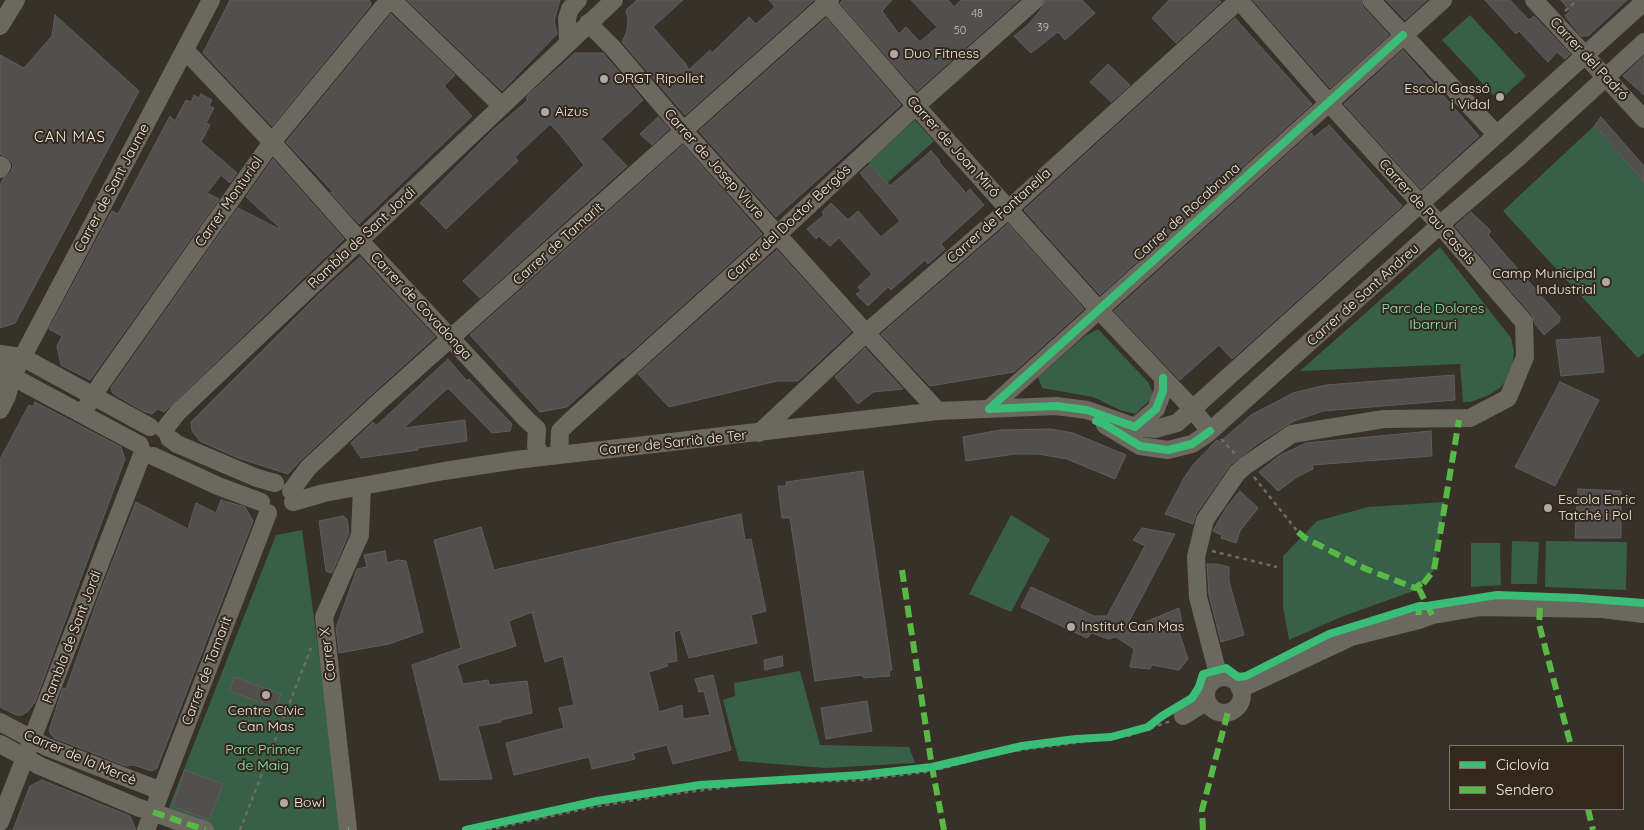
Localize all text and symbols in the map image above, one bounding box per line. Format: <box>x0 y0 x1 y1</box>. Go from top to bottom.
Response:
house number: 48 <box>971 7 983 21</box>
street label: Carrer del Padró <box>1546 14 1632 104</box>
house number: 39 <box>1037 21 1049 35</box>
house number: 50 <box>954 24 966 38</box>
place label: Duo Fitness <box>904 46 979 62</box>
marker: Duo Fitness <box>888 48 900 60</box>
place label: ORGT Ripollet <box>614 71 704 87</box>
marker: ORGT Ripollet <box>598 73 610 85</box>
place label: Escola Gassó i Vidal <box>1404 81 1490 114</box>
marker: Escola Gassó i Vidal <box>1494 91 1506 103</box>
street label: Carrer de Joan Miró <box>903 93 1003 201</box>
place label: Aizus <box>555 104 588 120</box>
marker: Aizus <box>539 106 551 118</box>
street label: Carrer de Josep Viure <box>660 106 768 222</box>
street label: Carrer de Sant Jaume <box>71 121 153 255</box>
district label: CAN MAS <box>33 128 107 146</box>
street label: Carrer Monturiol <box>192 154 266 250</box>
street label: Carrer de Pau Casals <box>1375 156 1479 268</box>
street label: Carrer de Rocabruna <box>1130 160 1244 264</box>
street label: Carrer del Doctor Bergós <box>724 161 854 285</box>
street label: Carrer de Fontanella <box>944 165 1054 267</box>
street label: Rambla de Sant Jordi <box>305 184 419 292</box>
street label: Carrer de Tamarit <box>510 199 606 289</box>
street label: Carrer de Sant Andreu <box>1303 240 1423 350</box>
street label: Carrer de Covadonga <box>367 249 475 363</box>
place label: Camp Municipal Industrial <box>1492 266 1596 298</box>
marker: Camp Municipal Industrial <box>1600 276 1612 288</box>
park label: Parc de Dolores Ibarruri <box>1382 301 1484 334</box>
street label: Carrer de Sarrià de Ter <box>598 427 748 459</box>
place label: Escola Enric Tatché i Pol <box>1558 492 1635 524</box>
marker: Escola Enric Tatché i Pol <box>1542 502 1554 514</box>
street label: Rambla de Sant Jordi <box>39 568 105 706</box>
street label: Carrer de Tamarit <box>178 614 236 728</box>
place label: Institut Can Mas <box>1081 619 1184 635</box>
marker: Institut Can Mas <box>1065 621 1077 633</box>
street label: Carrer X <box>316 626 340 682</box>
marker: Centre Cívic Can Mas <box>260 689 272 701</box>
place label: Centre Cívic Can Mas <box>228 703 304 736</box>
street label: Carrer de la Mercè <box>21 727 139 789</box>
park label: Parc Primer de Maig <box>225 742 301 774</box>
legend <box>1449 745 1624 810</box>
text: Ciclovía <box>1496 755 1549 774</box>
text: Sendero <box>1496 780 1554 799</box>
place label: Bowl <box>294 795 325 811</box>
marker: Bowl <box>278 797 290 809</box>

